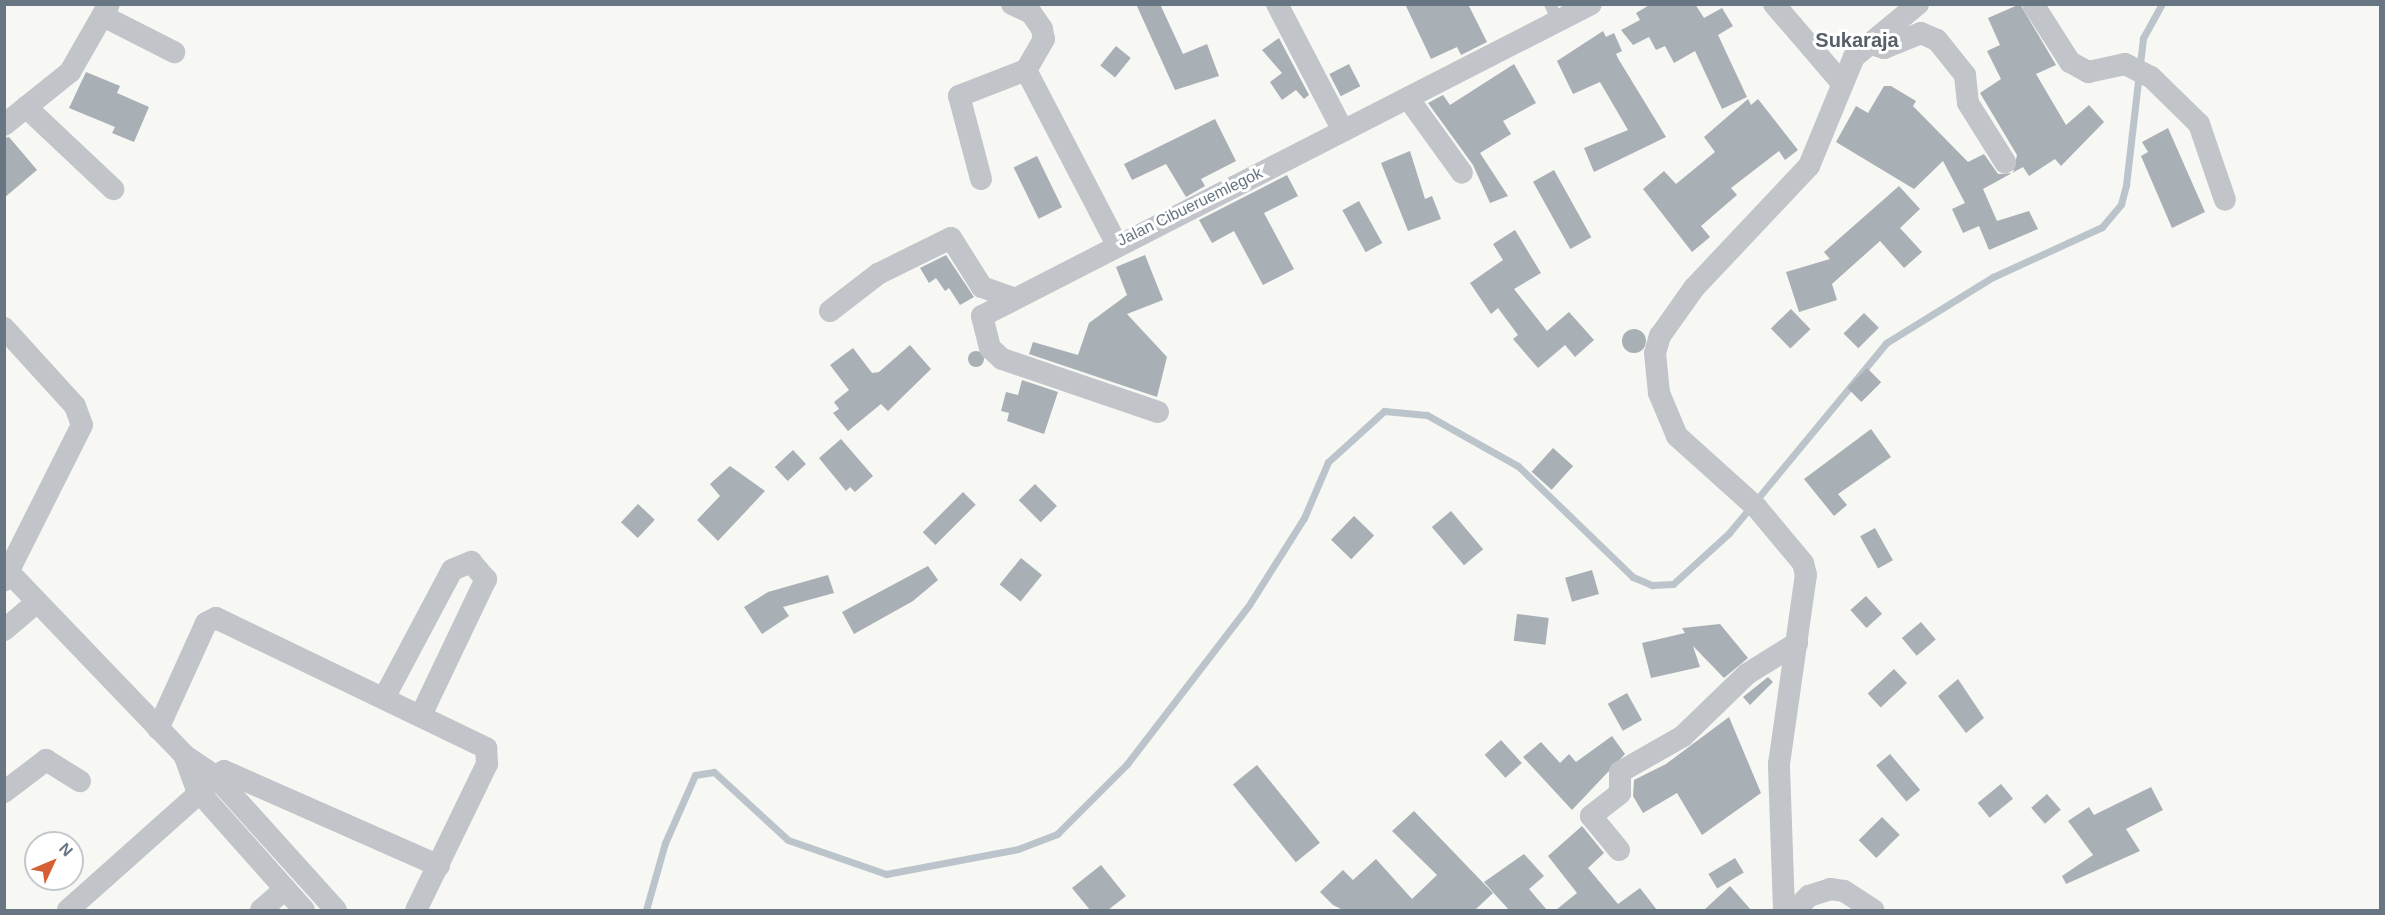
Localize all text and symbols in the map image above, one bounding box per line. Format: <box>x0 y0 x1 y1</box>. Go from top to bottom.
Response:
district label: Sukaraja <box>1815 28 1899 52</box>
street label: Jalan Cibueruemlegok <box>1114 163 1266 251</box>
north arrow <box>24 831 84 891</box>
text: N <box>56 839 76 860</box>

